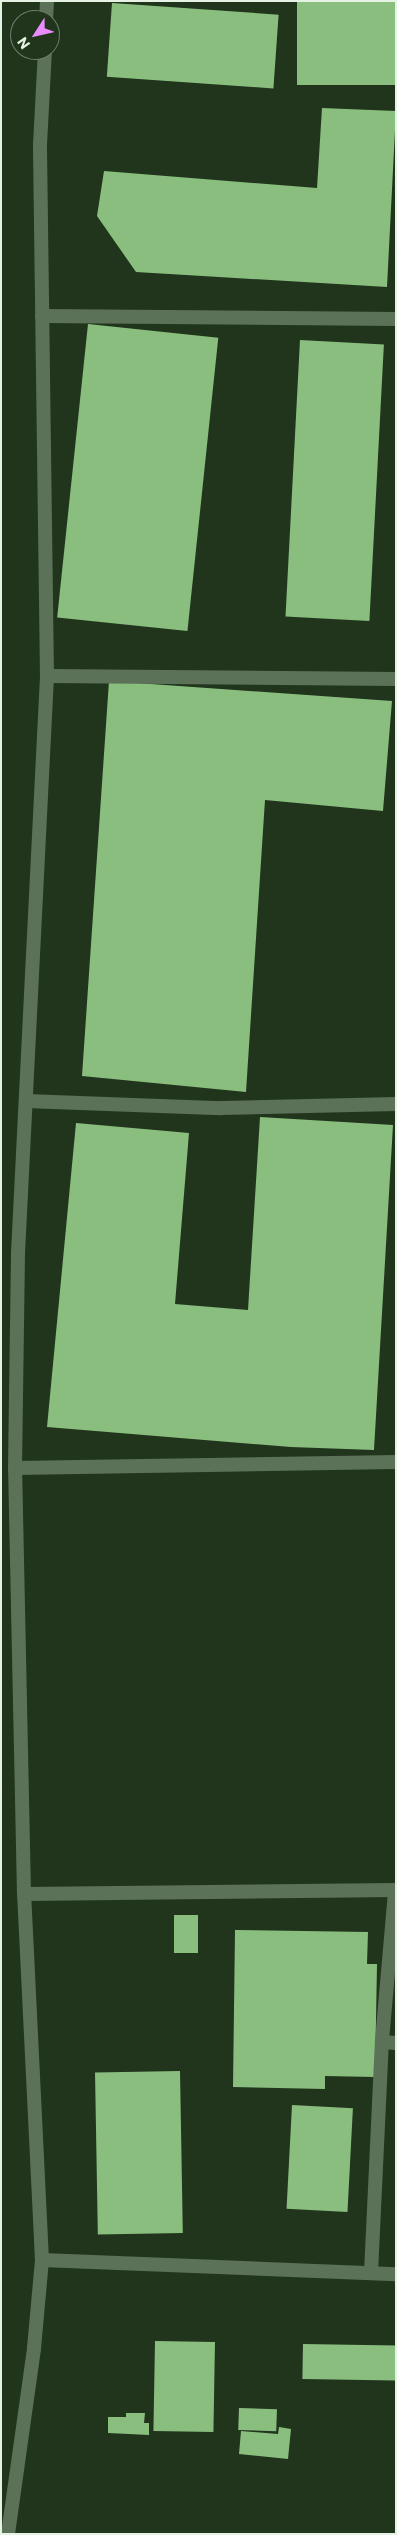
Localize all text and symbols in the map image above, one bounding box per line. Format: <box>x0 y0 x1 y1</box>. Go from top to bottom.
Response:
north arrow <box>10 10 60 60</box>
text: N <box>13 34 33 52</box>

